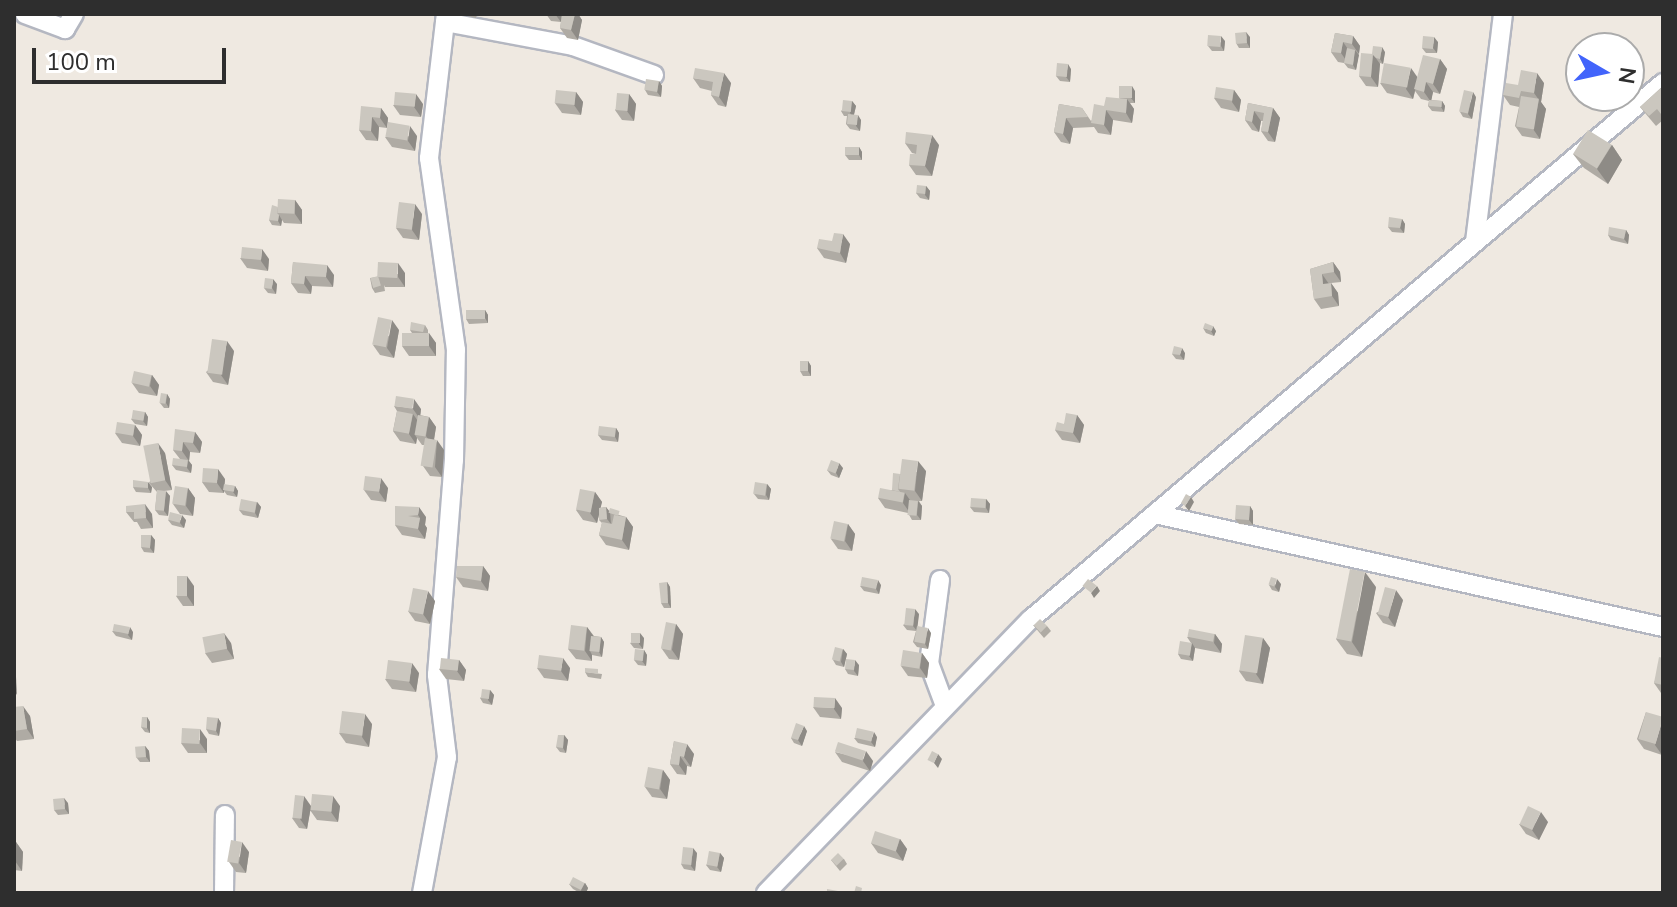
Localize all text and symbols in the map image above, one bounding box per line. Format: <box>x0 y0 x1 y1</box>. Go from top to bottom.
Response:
scale bar <box>36 32 230 82</box>
north arrow <box>1565 32 1645 112</box>
text: 100 m <box>46 46 116 78</box>
text: N <box>1611 65 1643 86</box>

